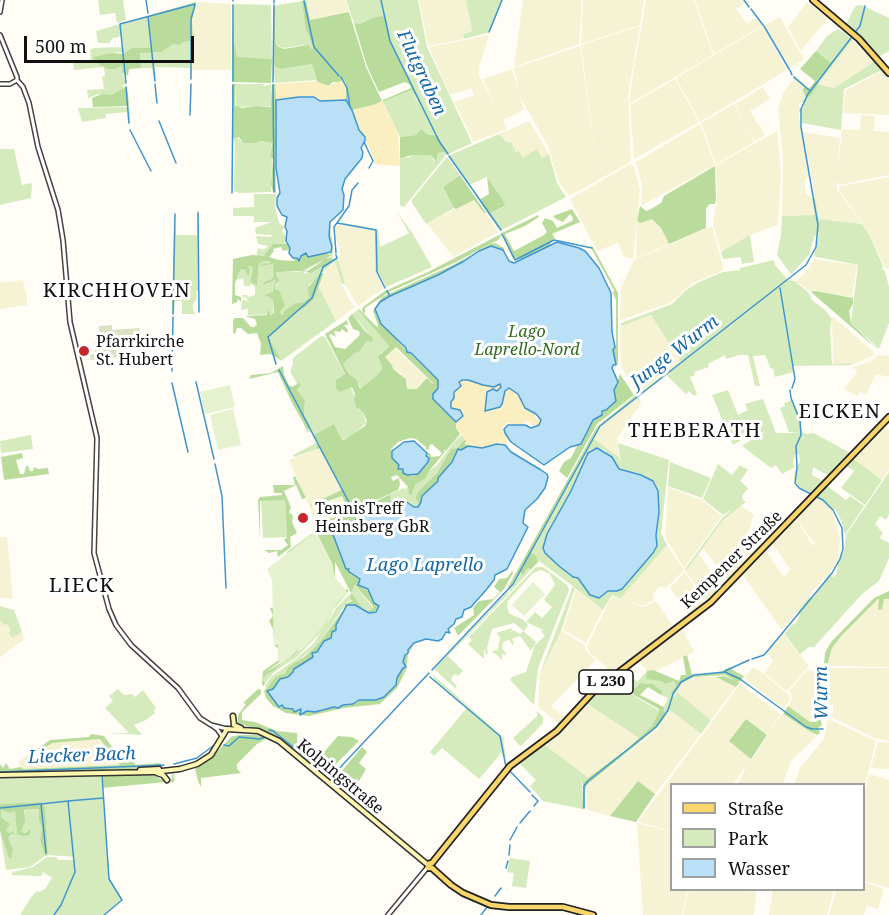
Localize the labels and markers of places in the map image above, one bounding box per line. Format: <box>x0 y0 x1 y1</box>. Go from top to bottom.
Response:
place label: Pfarrkirche St. Hubert <box>96 332 184 370</box>
marker: Pfarrkirche St. Hubert <box>77 344 91 358</box>
place label: TennisTreff Heinsberg GbR <box>315 499 429 537</box>
marker: TennisTreff Heinsberg GbR <box>296 511 310 525</box>

